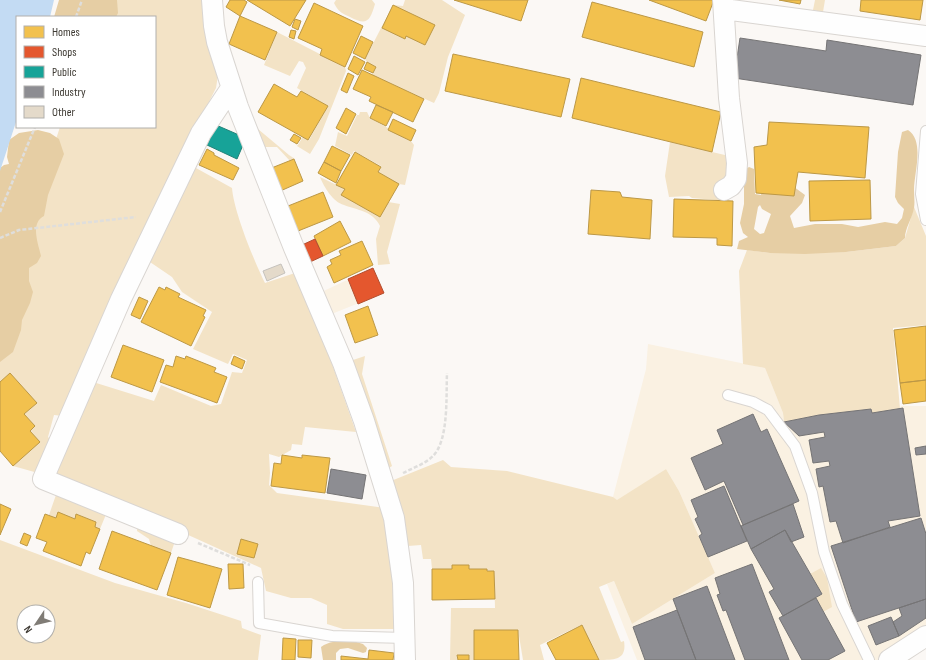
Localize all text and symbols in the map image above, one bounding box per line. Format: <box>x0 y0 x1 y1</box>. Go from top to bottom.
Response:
legend <box>16 16 156 128</box>
text: Homes <box>52 25 80 40</box>
text: Shops <box>52 45 77 60</box>
text: Public <box>52 65 77 80</box>
text: Industry <box>52 85 86 100</box>
text: Other <box>52 105 76 120</box>
north arrow <box>16 604 56 644</box>
text: N <box>21 623 35 636</box>

